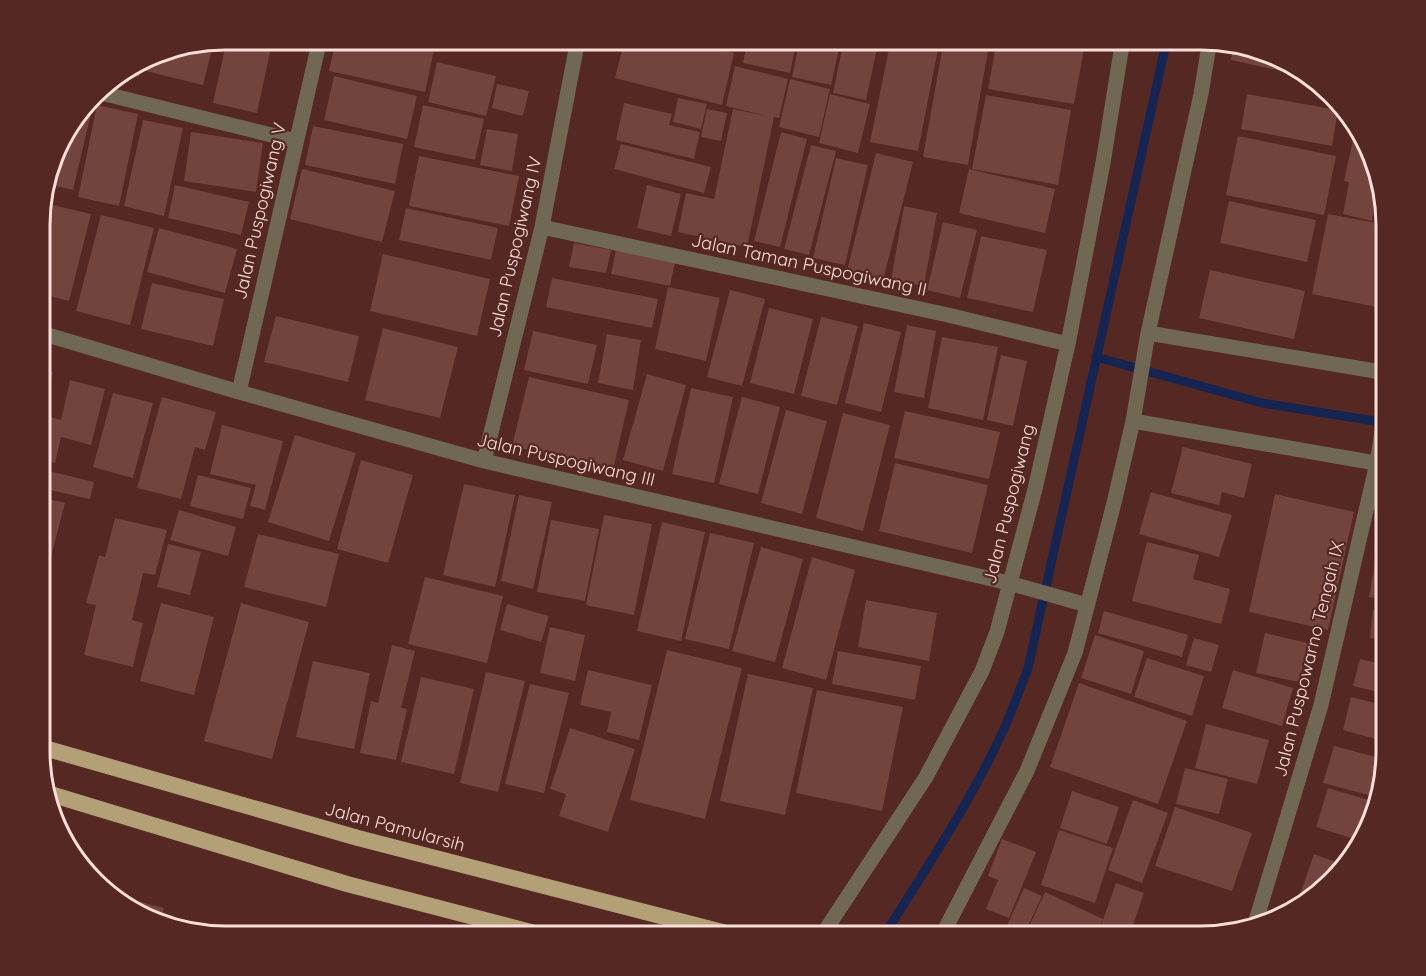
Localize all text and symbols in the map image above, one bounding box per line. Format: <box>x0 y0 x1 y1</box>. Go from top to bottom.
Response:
street label: Jalan Puspogiwang V <box>228 120 291 302</box>
street label: Jalan Puspogiwang IV <box>482 154 547 340</box>
street label: Jalan Taman Puspogiwang II <box>689 228 929 301</box>
street label: Jalan Puspogiwang <box>978 422 1040 586</box>
street label: Jalan Puspogiwang III <box>475 428 658 491</box>
street label: Jalan Puspowarno Tengah IX <box>1268 539 1349 779</box>
street label: Jalan Pamularsih <box>322 797 468 856</box>

